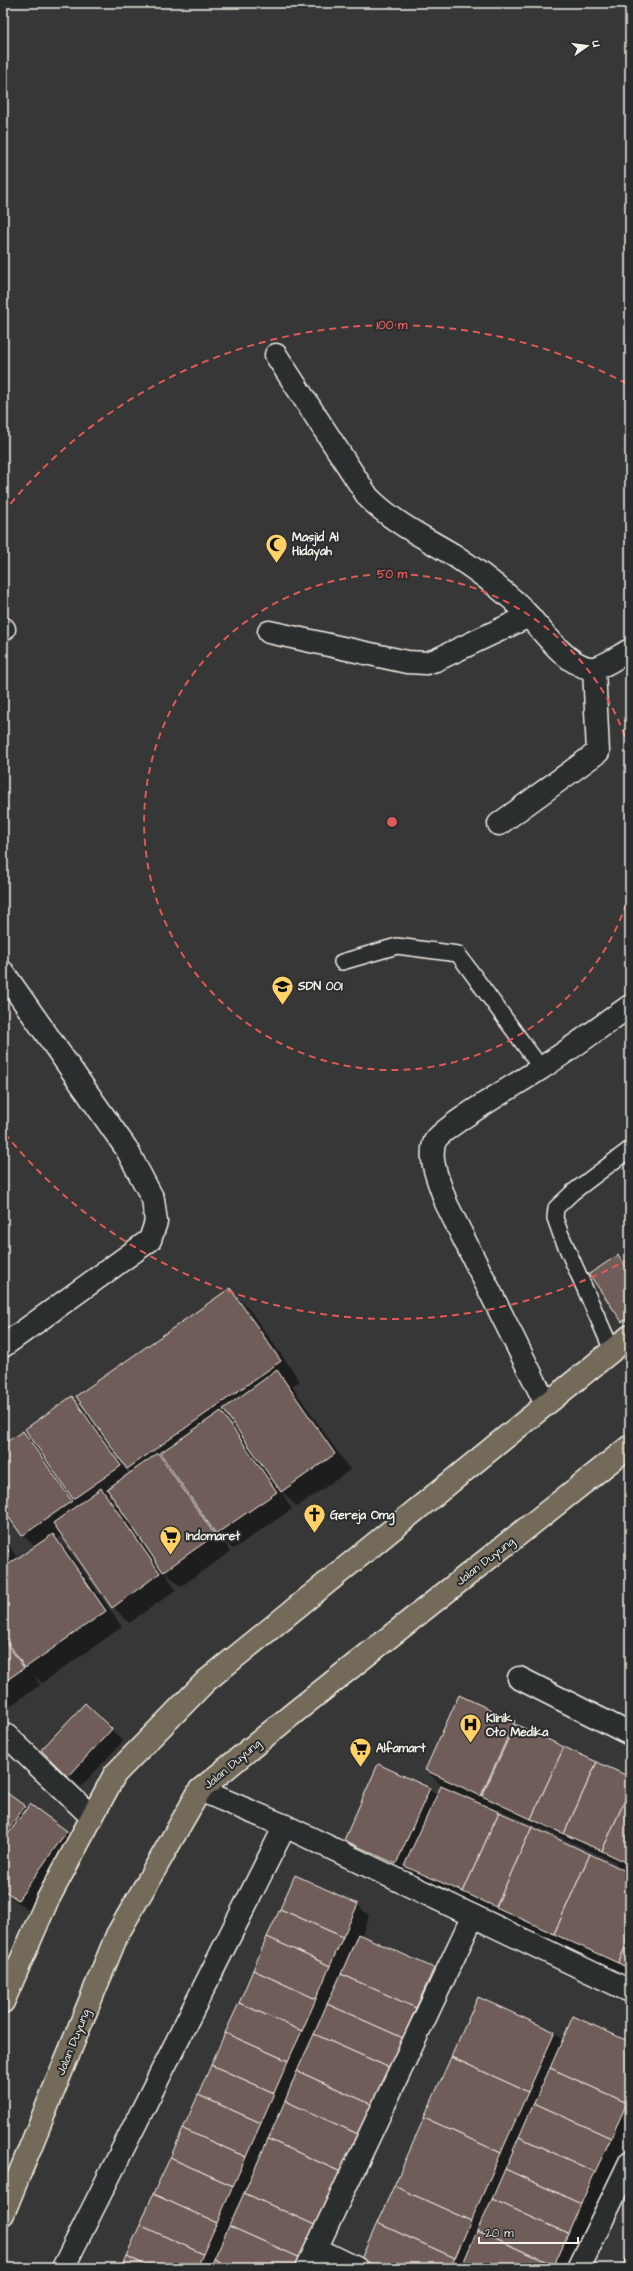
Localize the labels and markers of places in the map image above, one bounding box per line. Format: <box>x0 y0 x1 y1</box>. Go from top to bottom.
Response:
place label: Masjid Al Hidayah <box>292 529 339 561</box>
mosque icon: Masjid Al Hidayah <box>263 531 289 564</box>
centre of rings <box>385 815 399 829</box>
school or university icon: SDN 001 <box>269 973 295 1006</box>
place label: SDN 001 <box>297 978 343 995</box>
church icon: Gereja Omg <box>301 1502 327 1535</box>
place label: Gereja Omg <box>330 1507 395 1526</box>
supermarket icon: Indomaret <box>157 1523 183 1556</box>
place label: Indomaret <box>186 1528 240 1545</box>
place label: Klinik Oto Medika <box>486 1710 549 1741</box>
hospital icon: Klinik Oto Medika <box>457 1712 483 1745</box>
supermarket icon: Alfamart <box>347 1735 373 1768</box>
place label: Alfamart <box>376 1740 426 1757</box>

